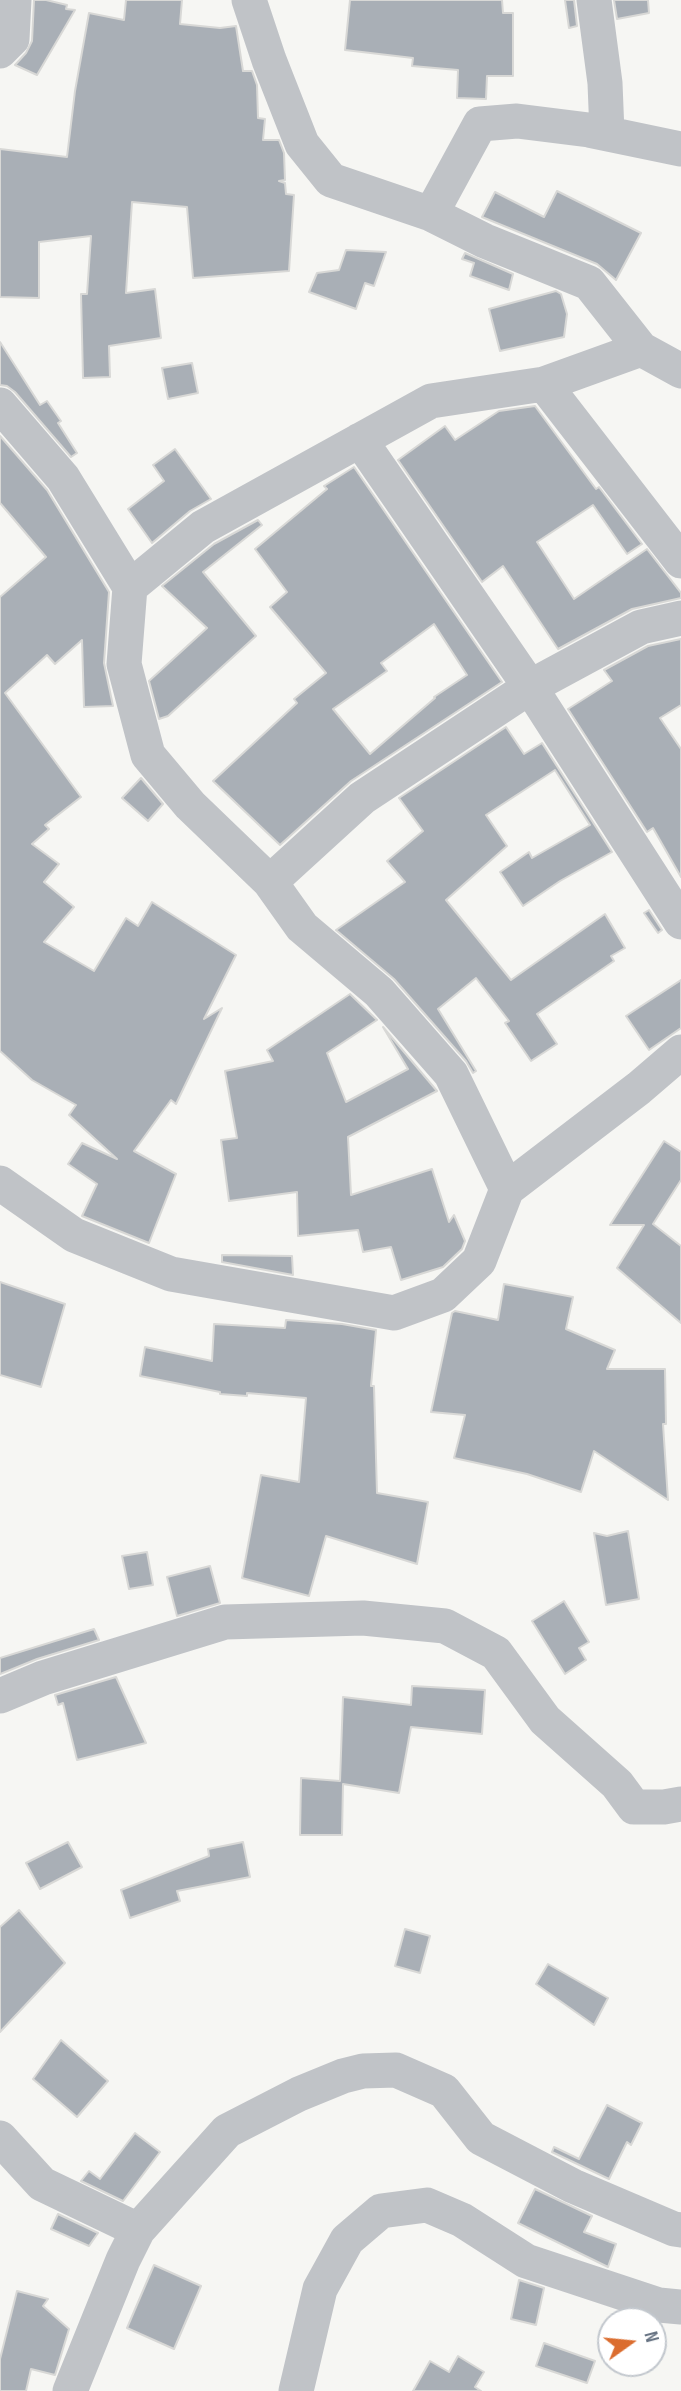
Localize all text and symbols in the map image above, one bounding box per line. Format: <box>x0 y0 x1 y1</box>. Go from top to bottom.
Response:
north arrow <box>597 2307 667 2377</box>
text: N <box>638 2329 663 2345</box>

